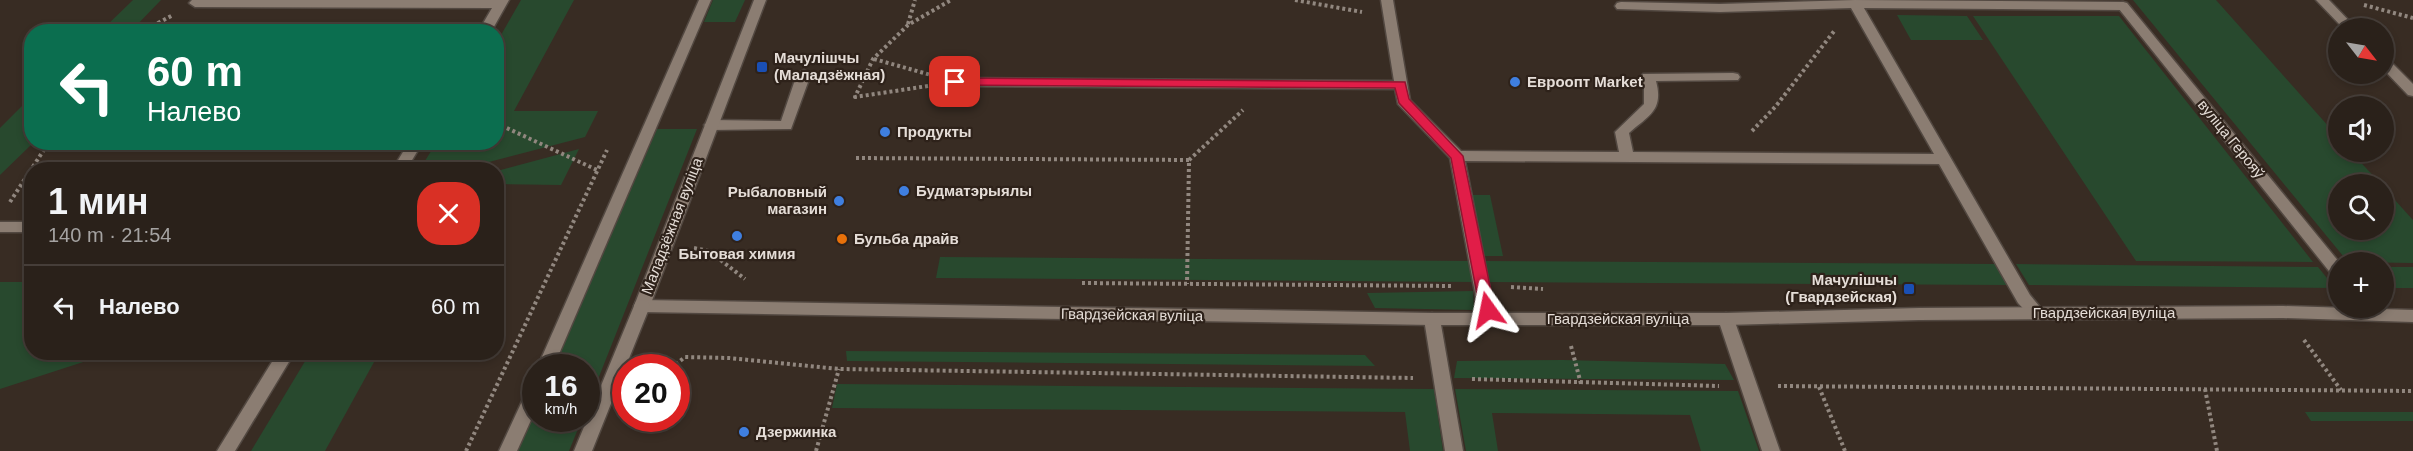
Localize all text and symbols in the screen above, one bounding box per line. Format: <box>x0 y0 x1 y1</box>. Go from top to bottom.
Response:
north arrow <box>2328 18 2394 84</box>
map controls <box>2328 18 2394 318</box>
icon: left <box>48 48 126 126</box>
text: 60 m <box>147 48 243 95</box>
place label: Мачулішчы (Маладзёжная) <box>774 49 885 83</box>
pin <box>929 56 980 107</box>
marker: Мачулішчы (Маладзёжная) <box>755 60 769 74</box>
icon: arrive <box>938 65 971 98</box>
place label: Евроопт Market <box>1527 73 1643 90</box>
marker: Евроопт Market <box>1508 75 1522 89</box>
street label: вуліца Герояў <box>2195 96 2268 182</box>
button: sound <box>2328 96 2394 162</box>
text: Налево <box>147 97 241 127</box>
place label: Продукты <box>897 123 972 140</box>
marker: Продукты <box>878 125 892 139</box>
street label: Маладзёжная вуліца <box>638 155 706 296</box>
button: search <box>2328 174 2394 240</box>
text: 1 мин <box>48 181 149 222</box>
button: close <box>417 182 480 245</box>
place label: Будматэрыялы <box>916 182 1032 199</box>
place label: Рыбаловный магазин <box>728 183 827 217</box>
marker: Будматэрыялы <box>897 184 911 198</box>
marker: Рыбаловный магазин <box>832 194 846 208</box>
text: 140 m · 21:54 <box>48 224 171 246</box>
marker: Бытовая химия <box>730 229 744 243</box>
place label: Бульба драйв <box>854 230 959 247</box>
marker: Бульба драйв <box>835 232 849 246</box>
place label: Бытовая химия <box>679 245 795 262</box>
button: + <box>2328 252 2394 318</box>
place label: Мачулішчы (Гвардзейская) <box>1785 271 1897 305</box>
position arrow <box>1456 278 1520 342</box>
marker: Мачулішчы (Гвардзейская) <box>1902 282 1916 296</box>
icon: left <box>48 291 81 324</box>
text: Налево <box>99 294 180 319</box>
text: 60 m <box>431 294 480 319</box>
street label: Гвардзейская вуліца <box>2033 304 2176 321</box>
street label: Гвардзейская вуліца <box>1061 305 1204 324</box>
street label: Гвардзейская вуліца <box>1547 310 1690 327</box>
speed limit sign: 20 <box>612 354 690 432</box>
text: 16 <box>544 369 578 402</box>
text: km/h <box>545 400 577 417</box>
place label: Дзержинка <box>756 423 837 440</box>
marker: Дзержинка <box>737 425 751 439</box>

